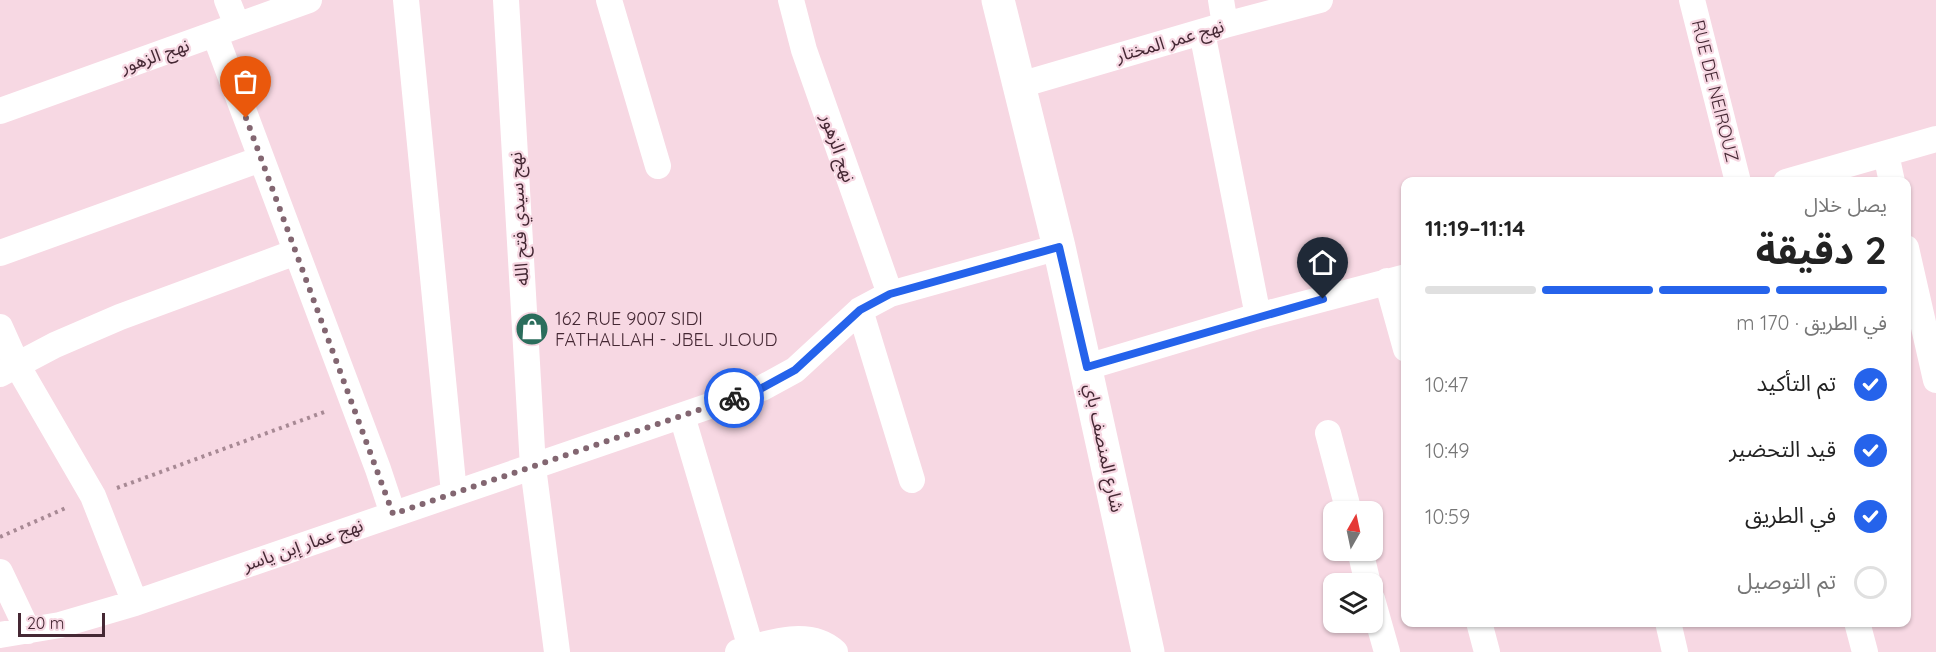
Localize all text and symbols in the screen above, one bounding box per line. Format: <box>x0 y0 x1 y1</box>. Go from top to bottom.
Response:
street label: نهج عمر المختار <box>1112 14 1227 69</box>
street label: RUE DE NEIROUZ <box>1687 17 1744 164</box>
street label: نهج الزهور <box>116 33 193 80</box>
pin <box>220 56 271 118</box>
icon: bag <box>229 65 262 98</box>
street label: نهج الزهور <box>814 109 861 186</box>
street label: نهج سيدي فتح الله <box>504 151 536 287</box>
text: يصل خلال <box>1804 192 1887 217</box>
text: 11:14–11:19 <box>1425 214 1525 242</box>
text: 2 دقيقة <box>1756 225 1887 274</box>
pin <box>1297 237 1348 299</box>
icon: home <box>1306 246 1339 279</box>
place label: 162 RUE 9007 SIDI FATHALLAH - JBEL JLOUD <box>555 307 777 351</box>
text: في الطريق · 170 m <box>1736 310 1887 335</box>
shop icon: 162 RUE 9007 SIDI FATHALLAH - JBEL JLOUD <box>514 311 550 347</box>
courier <box>704 368 764 428</box>
icon: check <box>1854 368 1887 401</box>
text: تم التأكيد <box>1757 369 1836 397</box>
text: 10:47 <box>1425 372 1468 397</box>
street label: شارع المنصف باي <box>1077 381 1129 515</box>
icon: bike <box>718 382 751 415</box>
icon: check <box>1854 434 1887 467</box>
text: قيد التحضير <box>1729 435 1836 463</box>
text: 10:49 <box>1425 438 1469 463</box>
icon: check <box>1854 500 1887 533</box>
north arrow <box>1323 501 1383 561</box>
map controls <box>1323 501 1383 633</box>
text: في الطريق <box>1745 501 1836 529</box>
text: 10:59 <box>1425 504 1470 529</box>
street label: نهج عمار إبن ياسر <box>239 513 367 578</box>
text: تم التوصيل <box>1737 567 1836 595</box>
button: layers <box>1323 573 1383 633</box>
scale bar <box>18 610 105 638</box>
text: 20 m <box>27 613 64 633</box>

